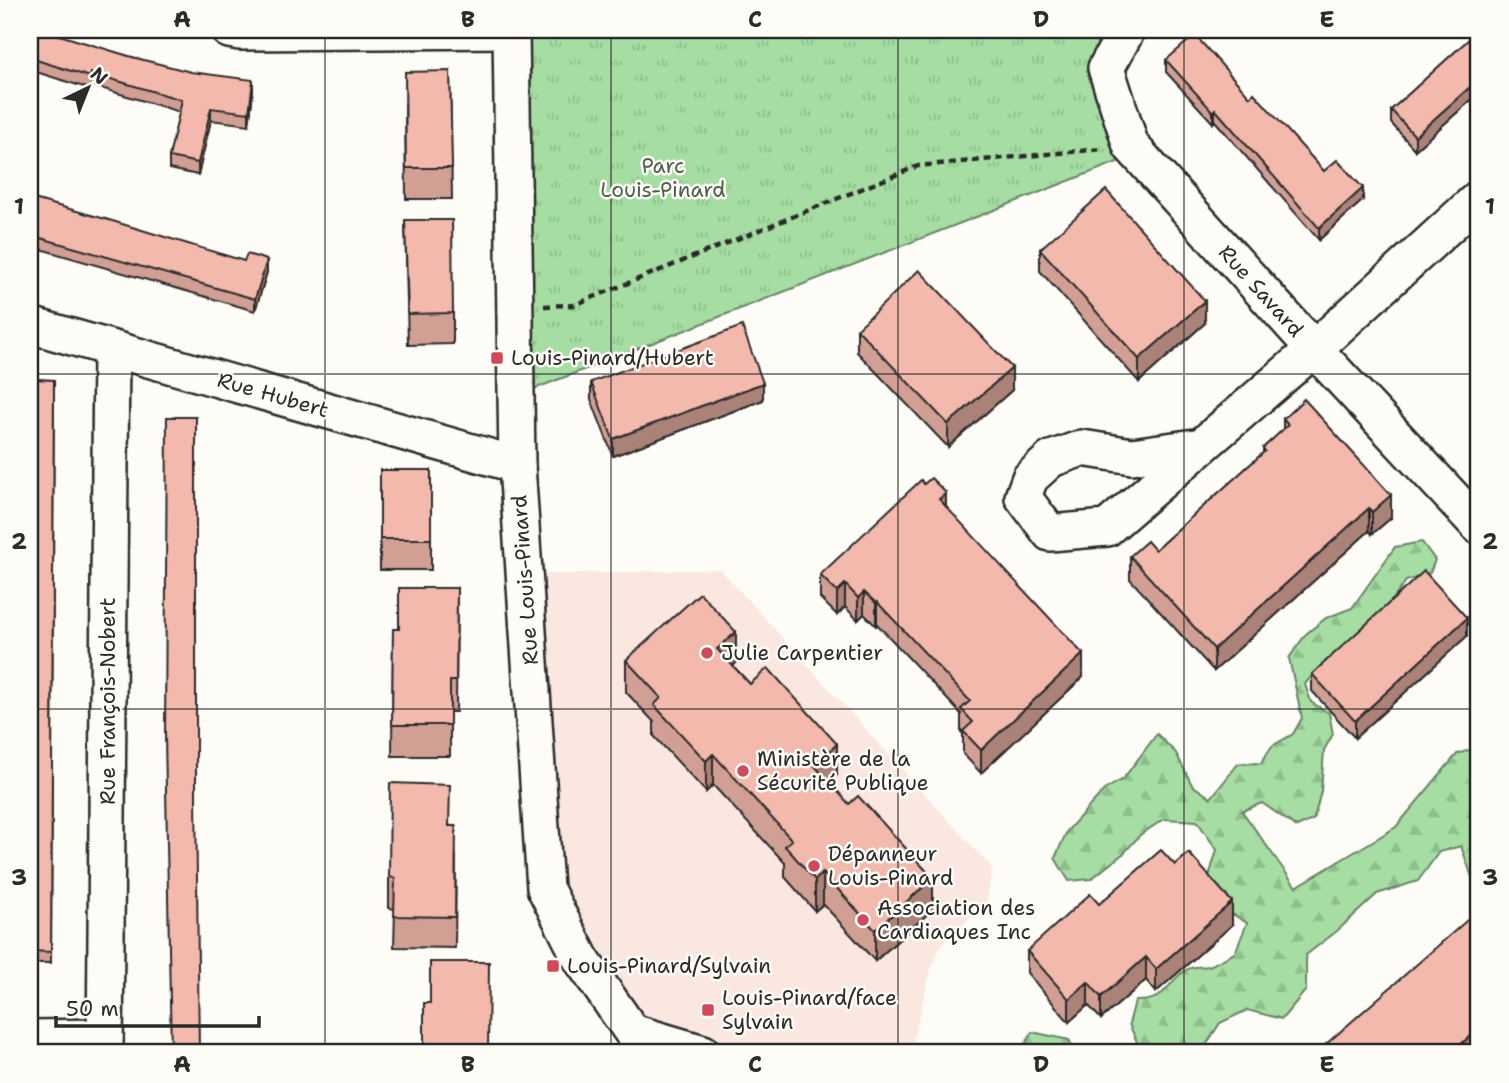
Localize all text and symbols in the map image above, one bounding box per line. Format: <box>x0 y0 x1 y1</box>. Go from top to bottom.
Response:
text: A <box>173 4 191 34</box>
text: B <box>461 4 475 34</box>
text: C <box>748 4 762 34</box>
text: D <box>1033 4 1049 34</box>
text: E <box>1319 4 1335 34</box>
north arrow <box>52 52 122 122</box>
text: N <box>85 62 113 90</box>
park label: Parc Louis-Pinard <box>600 152 726 204</box>
text: 1 <box>14 191 24 221</box>
text: 1 <box>1485 191 1495 221</box>
street label: Rue Savard <box>1212 239 1310 343</box>
place label: Louis-Pinard/Hubert <box>511 344 714 372</box>
marker: Louis-Pinard/Hubert <box>489 350 505 366</box>
street label: Rue Hubert <box>214 366 332 424</box>
street label: Rue Louis-Pinard <box>505 494 545 666</box>
text: 2 <box>11 526 27 556</box>
text: 2 <box>1482 526 1498 556</box>
street label: Rue François-Nobert <box>94 597 122 805</box>
place label: Julie Carpentier <box>721 639 883 667</box>
marker: Julie Carpentier <box>699 645 715 661</box>
place label: Ministère de la Sécurité Publique <box>757 745 929 797</box>
marker: Ministère de la Sécurité Publique <box>735 763 751 779</box>
place label: Dépanneur Louis-Pinard <box>828 840 953 892</box>
marker: Dépanneur Louis-Pinard <box>806 858 822 874</box>
text: 3 <box>11 862 27 892</box>
text: 3 <box>1482 862 1498 892</box>
place label: Association des Cardiaques Inc <box>877 894 1035 946</box>
marker: Association des Cardiaques Inc <box>855 912 871 928</box>
place label: Louis-Pinard/Sylvain <box>567 952 771 980</box>
marker: Louis-Pinard/Sylvain <box>545 958 561 974</box>
place label: Louis-Pinard/face Sylvain <box>722 984 897 1036</box>
scale bar <box>56 985 259 1029</box>
text: 50 m <box>66 995 119 1023</box>
marker: Louis-Pinard/face Sylvain <box>700 1002 716 1018</box>
text: A <box>173 1049 191 1079</box>
text: B <box>461 1049 475 1079</box>
text: C <box>748 1049 762 1079</box>
text: D <box>1033 1049 1049 1079</box>
text: E <box>1319 1049 1335 1079</box>

